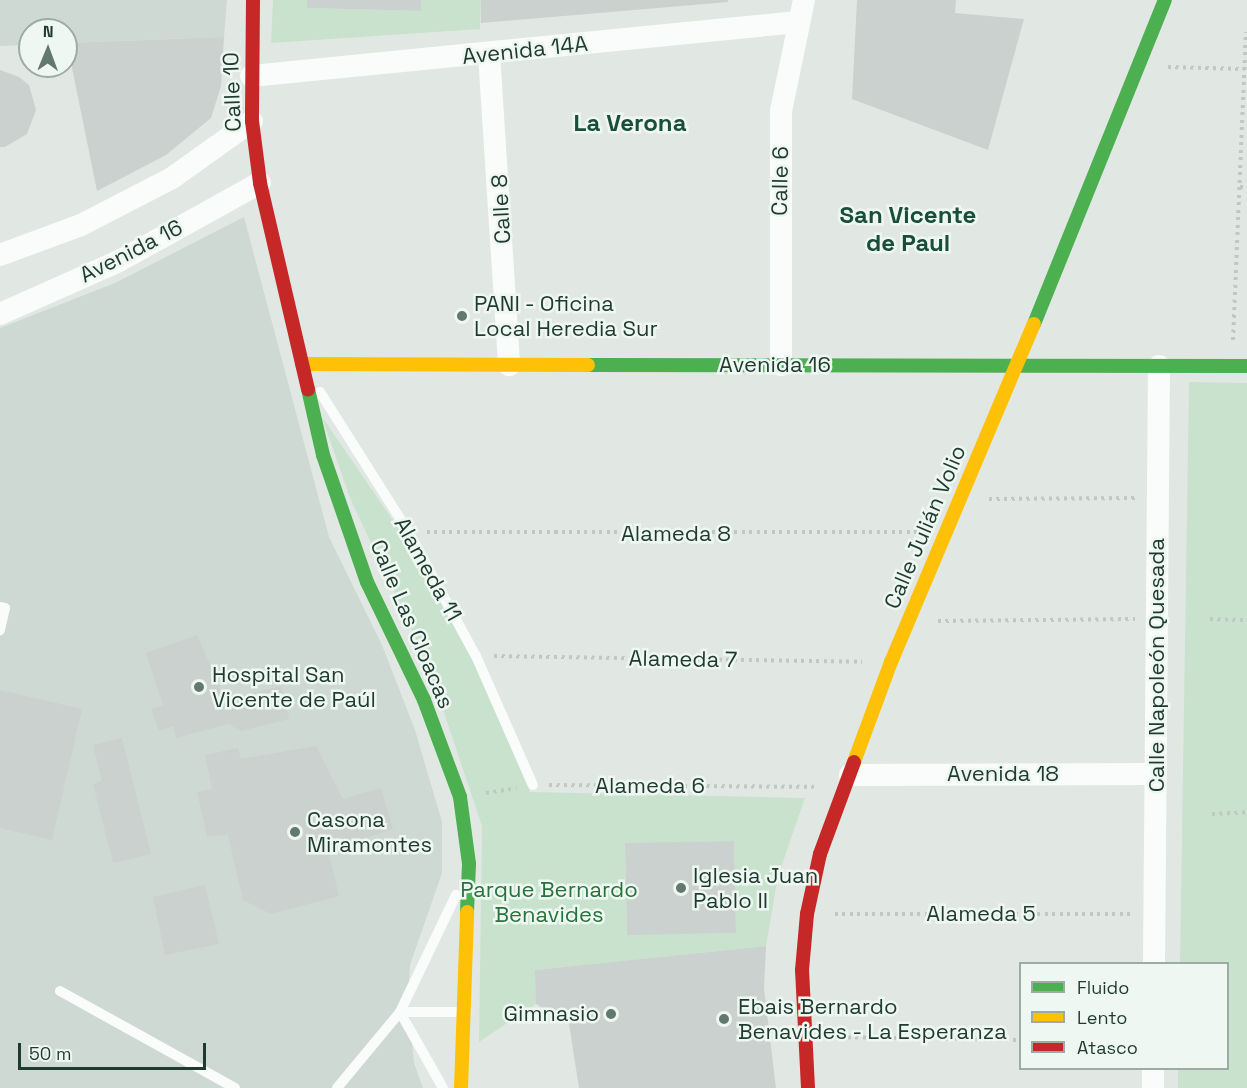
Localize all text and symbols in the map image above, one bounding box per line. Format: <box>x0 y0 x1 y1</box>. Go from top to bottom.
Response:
north arrow <box>18 18 78 78</box>
text: N <box>43 21 54 42</box>
street label: Avenida 14A <box>461 30 589 70</box>
street label: Calle 10 <box>217 52 247 132</box>
district label: La Verona <box>573 109 687 137</box>
street label: Calle 6 <box>766 146 794 216</box>
street label: Calle 8 <box>486 173 516 245</box>
district label: San Vicente de Paul <box>839 201 977 257</box>
street label: Avenida 16 <box>75 214 187 288</box>
place label: PANI - Oficina Local Heredia Sur <box>474 290 658 342</box>
marker: PANI - Oficina Local Heredia Sur <box>455 309 469 323</box>
street label: Avenida 16 <box>719 352 831 378</box>
street label: Calle Julián Volio <box>879 441 971 613</box>
street label: Alameda 11 <box>389 512 467 626</box>
street label: Alameda 8 <box>621 521 731 547</box>
street label: Calle Las Cloacas <box>365 536 459 712</box>
street label: Calle Napoleón Quesada <box>1144 538 1170 792</box>
street label: Alameda 7 <box>628 645 738 673</box>
place label: Hospital San Vicente de Paúl <box>212 661 376 712</box>
marker: Hospital San Vicente de Paúl <box>190 678 208 696</box>
street label: Avenida 18 <box>947 761 1059 787</box>
street label: Alameda 6 <box>595 773 705 799</box>
place label: Casona Miramontes <box>307 806 432 858</box>
marker: Casona Miramontes <box>288 825 302 839</box>
place label: Iglesia Juan Pablo II <box>693 862 818 914</box>
park label: Parque Bernardo Benavides <box>460 876 638 927</box>
marker: Iglesia Juan Pablo II <box>674 881 688 895</box>
street label: Alameda 5 <box>926 901 1036 927</box>
legend <box>1019 962 1229 1070</box>
text: Fluido <box>1077 976 1129 999</box>
place label: Ebais Bernardo Benavides - La Esperanza <box>738 993 1008 1044</box>
place label: Gimnasio <box>504 1001 599 1027</box>
text: Lento <box>1077 1006 1127 1029</box>
marker: Gimnasio <box>604 1007 618 1021</box>
marker: Ebais Bernardo Benavides - La Esperanza <box>715 1010 733 1028</box>
scale bar <box>21 1031 208 1069</box>
text: Atasco <box>1077 1036 1138 1059</box>
text: 50 m <box>29 1042 71 1065</box>

